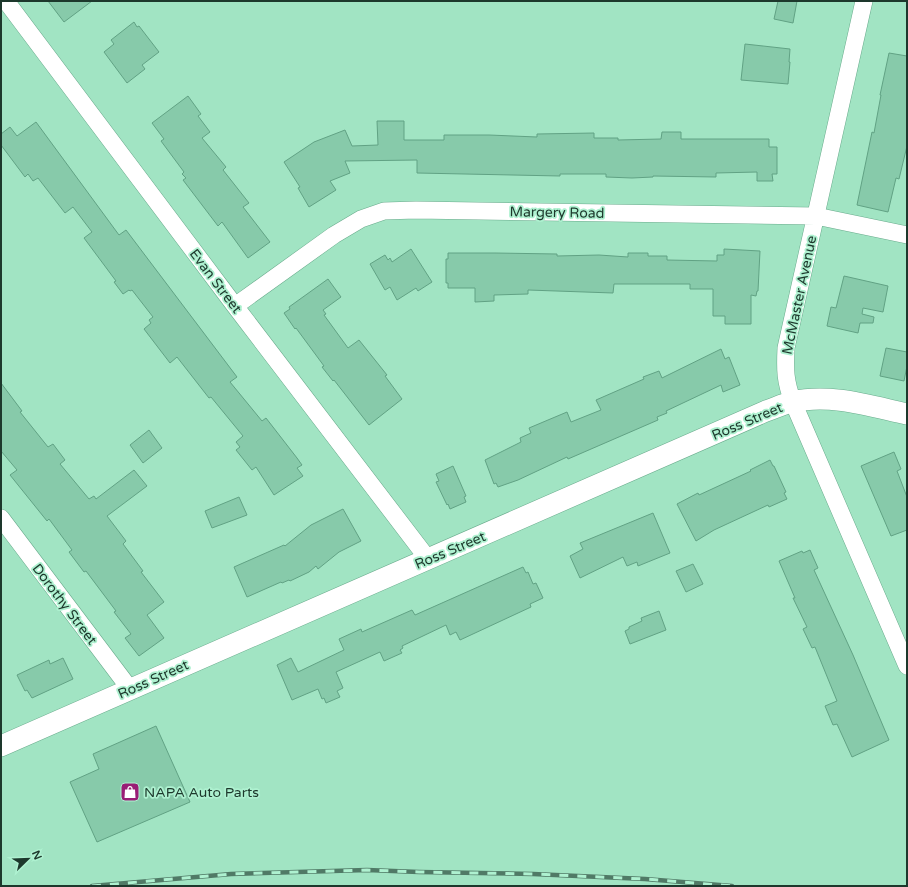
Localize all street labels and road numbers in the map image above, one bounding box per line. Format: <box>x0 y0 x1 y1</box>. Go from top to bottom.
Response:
street label: Margery Road <box>509 203 605 222</box>
street label: McMaster Avenue <box>779 234 820 356</box>
street label: Evan Street <box>186 246 246 317</box>
street label: Ross Street <box>709 399 786 444</box>
street label: Ross Street <box>412 528 489 573</box>
street label: Dorothy Street <box>29 560 101 649</box>
street label: Ross Street <box>115 656 192 703</box>

